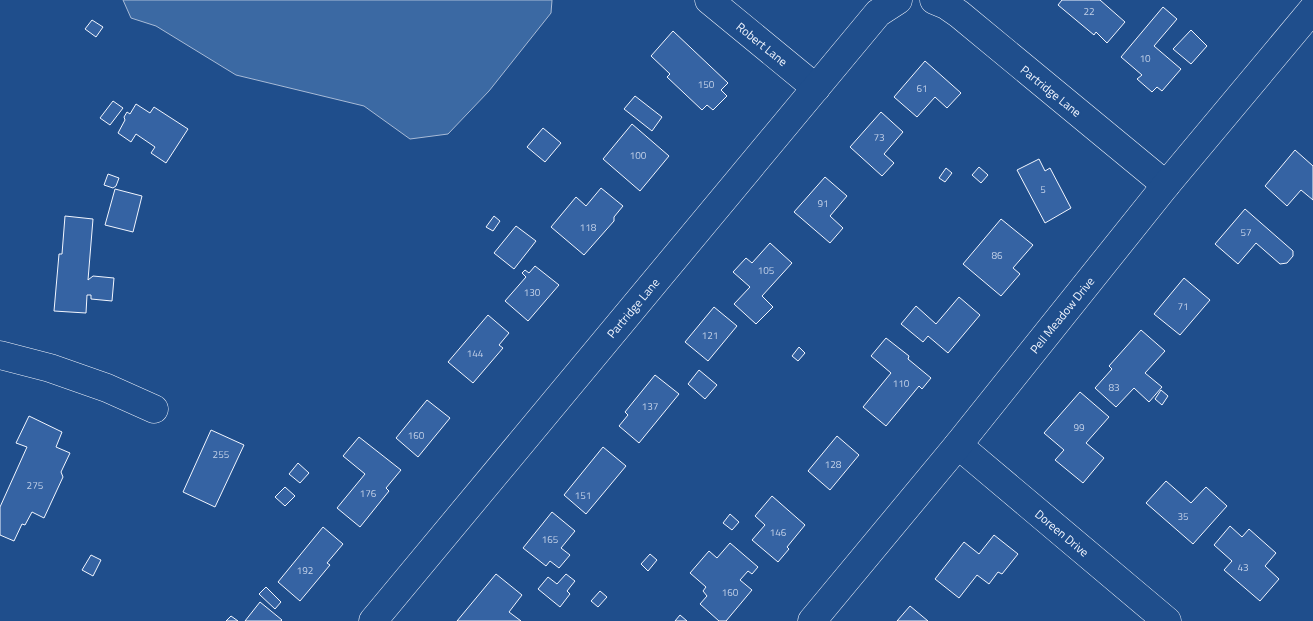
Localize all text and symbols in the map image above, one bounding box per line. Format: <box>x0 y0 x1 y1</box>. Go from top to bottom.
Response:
house number: 22 <box>1083 4 1095 19</box>
street label: Robert Lane <box>732 17 792 71</box>
house number: 10 <box>1139 51 1151 66</box>
street label: Partridge Lane <box>1016 60 1086 122</box>
house number: 150 <box>698 77 715 92</box>
house number: 61 <box>916 81 928 96</box>
house number: 73 <box>873 130 885 145</box>
house number: 100 <box>630 148 647 163</box>
house number: 5 <box>1040 182 1046 197</box>
house number: 91 <box>817 196 829 211</box>
house number: 118 <box>580 220 597 235</box>
house number: 57 <box>1240 225 1252 240</box>
house number: 86 <box>991 248 1003 263</box>
house number: 105 <box>758 263 775 278</box>
street label: Pell Meadow Drive <box>1025 272 1099 358</box>
street label: Partridge Lane <box>602 274 664 342</box>
house number: 130 <box>524 285 541 300</box>
house number: 71 <box>1177 299 1189 314</box>
house number: 121 <box>702 328 718 343</box>
house number: 144 <box>467 346 484 361</box>
house number: 110 <box>893 376 910 391</box>
house number: 83 <box>1108 380 1120 395</box>
house number: 137 <box>642 399 658 414</box>
house number: 99 <box>1073 420 1085 435</box>
house number: 160 <box>408 428 425 443</box>
house number: 255 <box>213 447 230 462</box>
house number: 128 <box>825 457 842 472</box>
house number: 275 <box>27 478 44 493</box>
house number: 176 <box>360 486 377 501</box>
house number: 151 <box>575 488 591 503</box>
street label: Doreen Drive <box>1031 505 1093 561</box>
house number: 35 <box>1177 509 1189 524</box>
house number: 146 <box>770 525 787 540</box>
house number: 165 <box>542 532 559 547</box>
house number: 43 <box>1237 560 1249 575</box>
house number: 192 <box>297 563 313 578</box>
house number: 160 <box>722 585 739 600</box>

